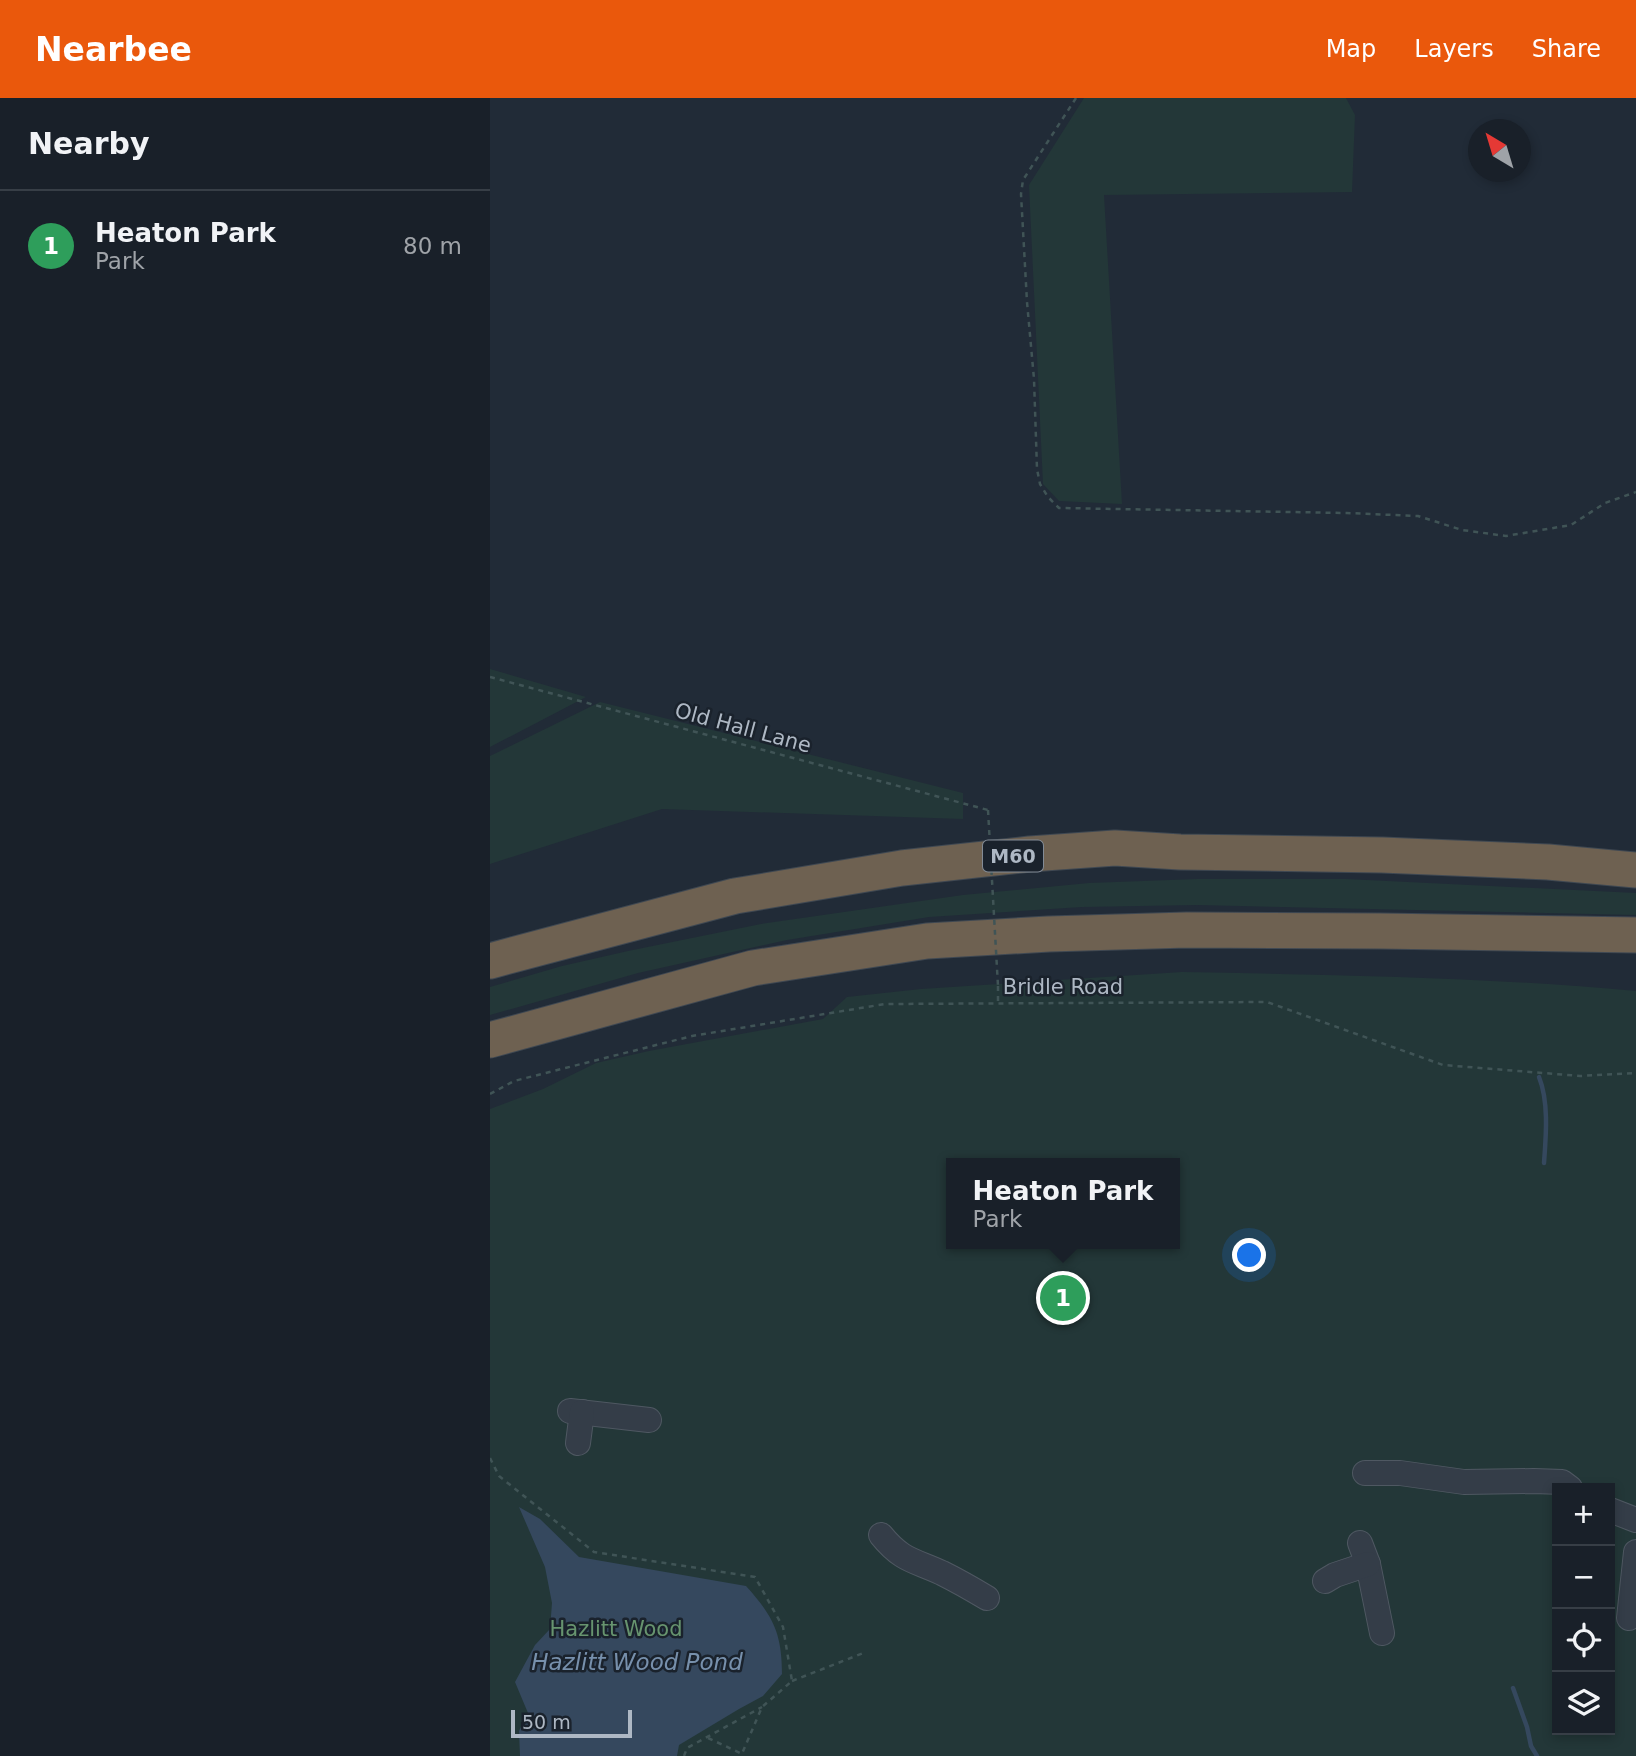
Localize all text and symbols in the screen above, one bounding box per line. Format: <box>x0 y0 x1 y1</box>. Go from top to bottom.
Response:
text: Nearbee <box>35 30 192 69</box>
text: Map <box>1326 35 1376 63</box>
text: Layers <box>1414 35 1494 63</box>
text: Share <box>1532 35 1601 63</box>
north arrow <box>1468 119 1531 182</box>
text: Nearby <box>28 126 150 161</box>
text: Heaton Park <box>95 218 276 248</box>
text: 1 <box>43 233 59 259</box>
text: 80 m <box>403 233 462 259</box>
text: Park <box>95 248 145 274</box>
street label: Old Hall Lane <box>672 698 814 758</box>
road number: M60 <box>983 841 1043 872</box>
street label: Bridle Road <box>1003 975 1123 999</box>
popup <box>946 1158 1180 1249</box>
text: Heaton Park <box>973 1176 1153 1206</box>
text: Park <box>973 1206 1022 1232</box>
your location <box>1232 1238 1266 1272</box>
pin: 1 <box>1040 1272 1086 1324</box>
map controls <box>1552 1483 1615 1735</box>
button: + <box>1552 1483 1615 1546</box>
button: − <box>1552 1546 1615 1609</box>
button: locate <box>1552 1609 1615 1672</box>
park label: Hazlitt Wood <box>549 1617 683 1641</box>
water label: Hazlitt Wood Pond <box>531 1649 743 1675</box>
button: layers <box>1552 1672 1615 1735</box>
scale bar <box>511 1707 632 1739</box>
text: 50 m <box>522 1711 571 1733</box>

